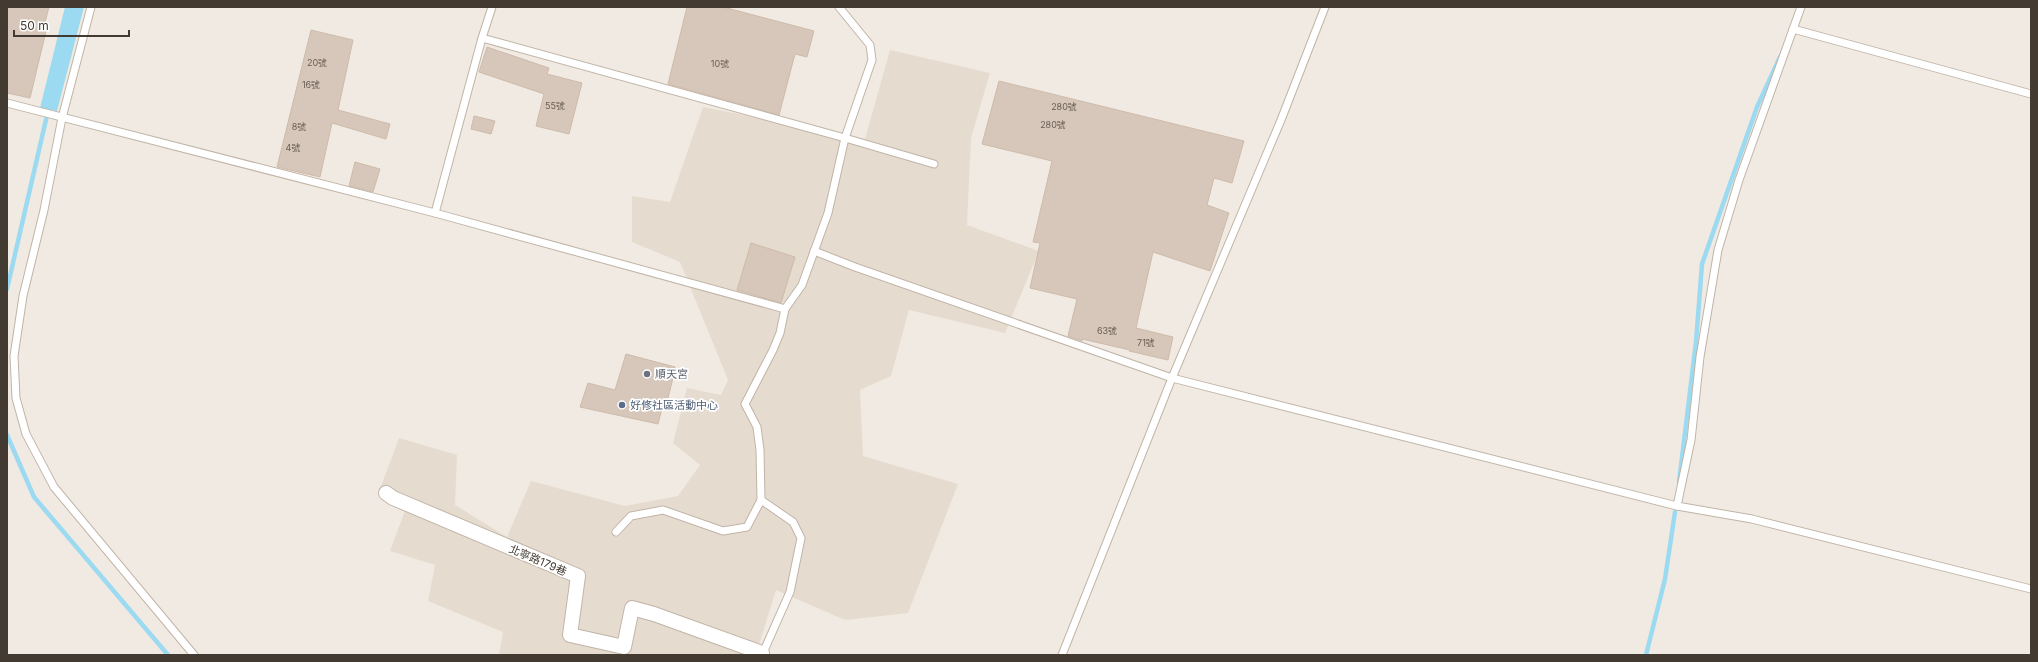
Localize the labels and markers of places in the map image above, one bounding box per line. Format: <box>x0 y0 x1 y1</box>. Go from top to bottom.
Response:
place label: 順天宮 <box>655 367 688 381</box>
marker: 順天宮 <box>642 369 652 379</box>
place label: 好修社區活動中心 <box>630 398 718 412</box>
marker: 好修社區活動中心 <box>617 400 627 410</box>

